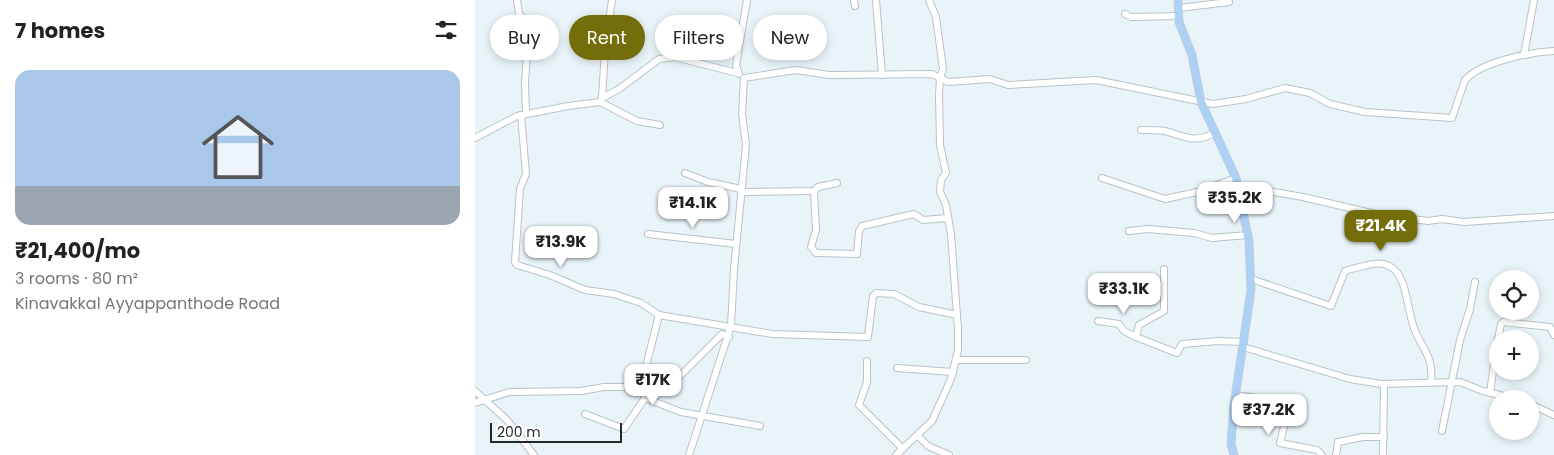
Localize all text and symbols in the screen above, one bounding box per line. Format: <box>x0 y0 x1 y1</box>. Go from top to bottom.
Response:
chip: Buy <box>490 15 559 60</box>
chip: Rent <box>569 15 645 60</box>
chip: Filters <box>655 15 743 60</box>
chip: New <box>753 15 827 60</box>
text: 7 homes <box>15 16 105 45</box>
icon: filters <box>432 16 460 44</box>
icon: home <box>193 102 283 192</box>
pin: ₹35.2K <box>1194 182 1276 224</box>
pin: ₹14.1K <box>652 186 734 229</box>
text: ₹35.2K <box>1208 186 1262 209</box>
text: ₹14.1K <box>669 191 717 214</box>
pin: ₹21.4K <box>1340 210 1422 252</box>
text: ₹21.4K <box>1355 214 1407 237</box>
pin: ₹13.9K <box>520 226 602 268</box>
text: ₹13.9K <box>536 230 586 253</box>
text: ₹21,400/mo <box>15 236 140 265</box>
text: 3 rooms · 80 m² <box>15 267 138 290</box>
map controls <box>1489 270 1539 440</box>
button: locate <box>1489 270 1539 320</box>
pin: ₹33.1K <box>1083 272 1165 315</box>
text: ₹33.1K <box>1099 277 1149 300</box>
text: Kinavakkal Ayyappanthode Road <box>15 292 280 315</box>
button: + <box>1489 330 1539 380</box>
pin: ₹17K <box>623 364 683 406</box>
text: ₹17K <box>635 368 671 391</box>
button: − <box>1489 390 1539 440</box>
pin: ₹37.2K <box>1228 394 1310 436</box>
text: ₹37.2K <box>1243 398 1295 421</box>
scale bar <box>490 420 623 443</box>
text: 200 m <box>497 422 541 442</box>

